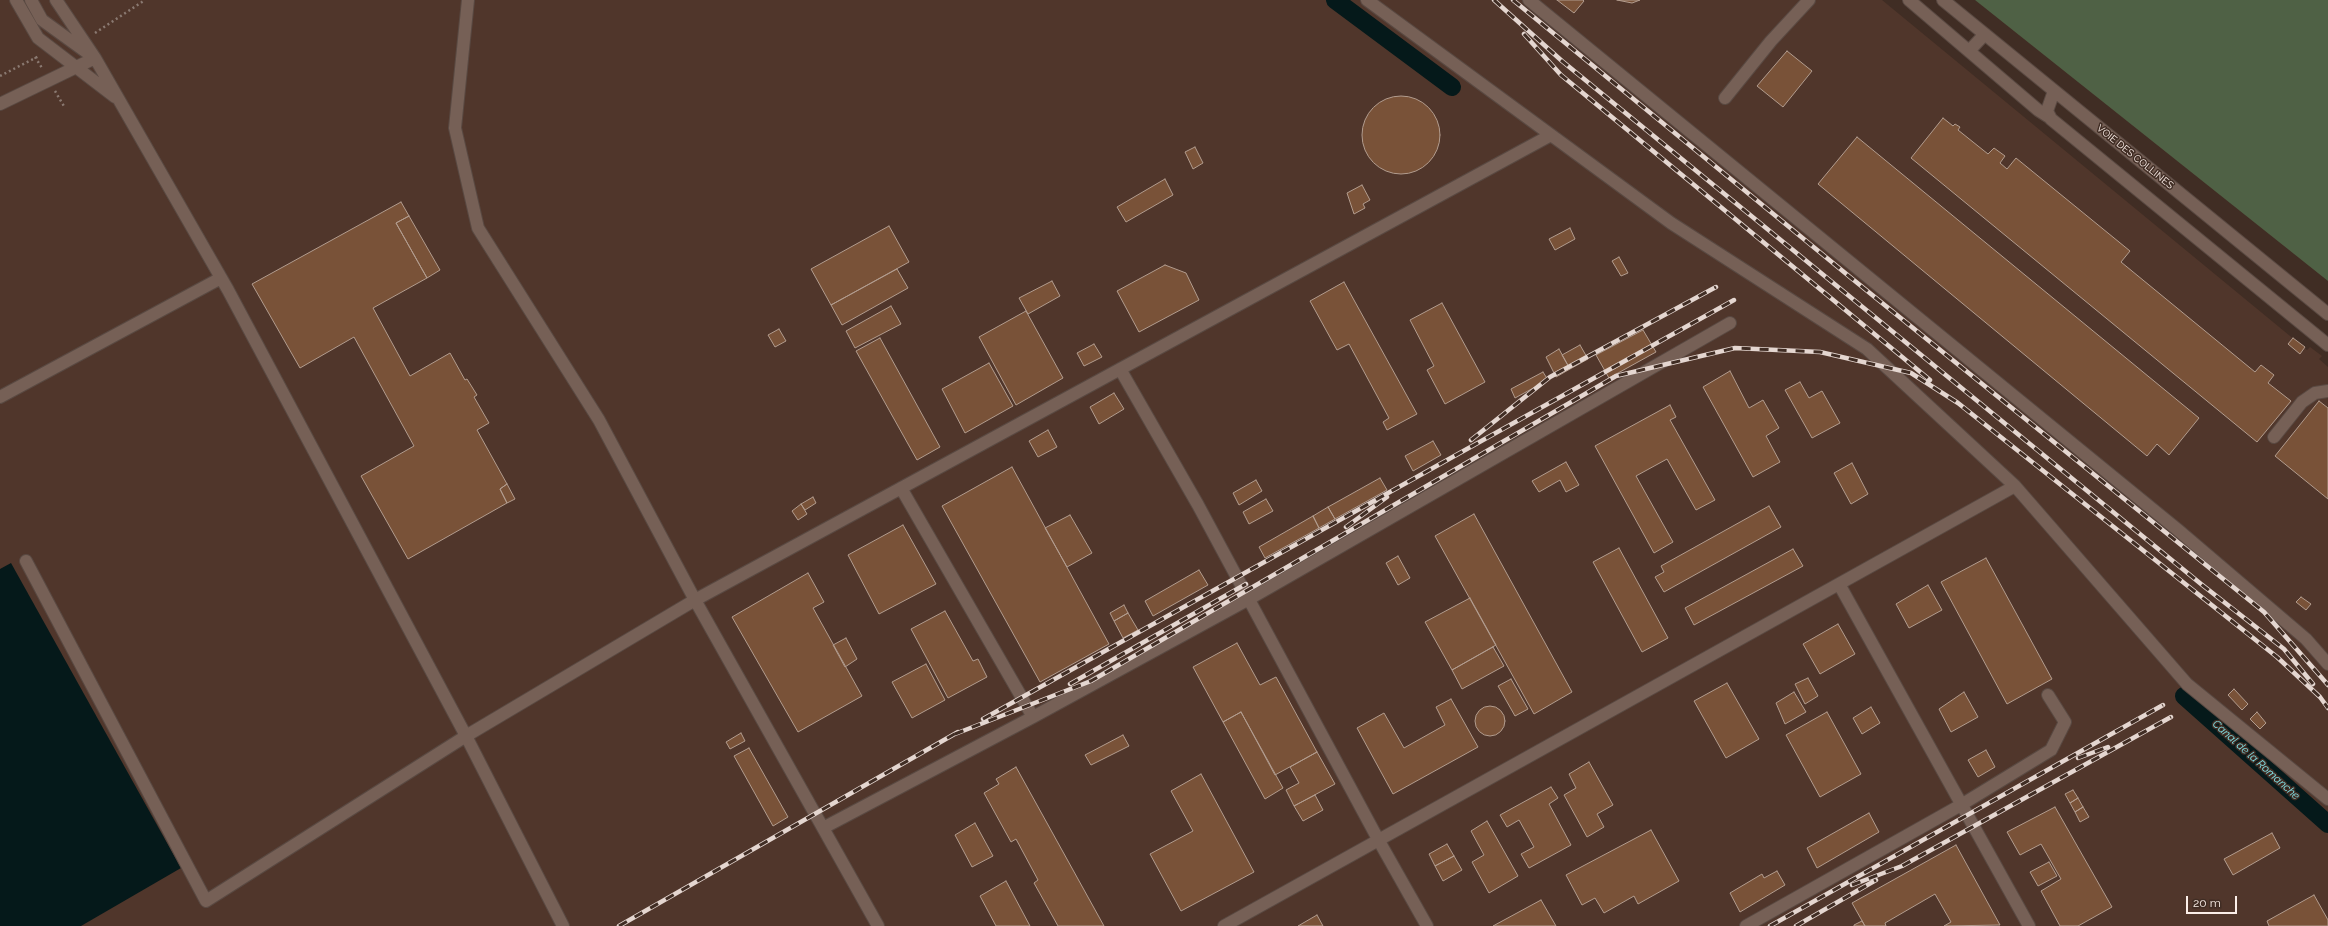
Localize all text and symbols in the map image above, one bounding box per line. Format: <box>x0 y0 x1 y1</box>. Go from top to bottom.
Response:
street label: VOIE DES COLLINES <box>2094 122 2176 192</box>
water label: Canal de la Romanche <box>2210 717 2302 803</box>
scale bar <box>2188 888 2239 914</box>
text: 20 m <box>2193 896 2221 910</box>

